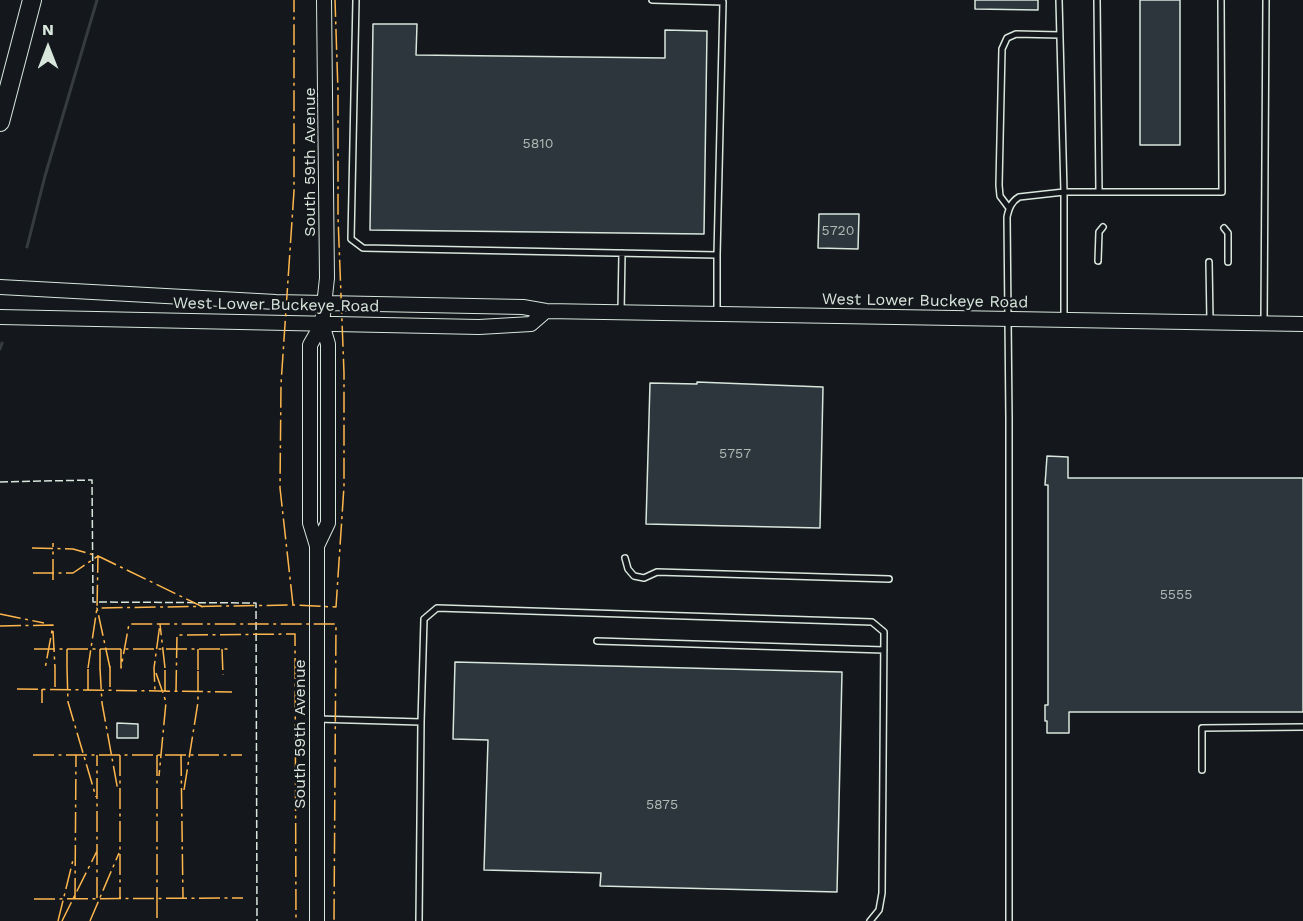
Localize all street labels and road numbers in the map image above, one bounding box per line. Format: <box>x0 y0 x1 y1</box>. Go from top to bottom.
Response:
street label: South 59th Avenue <box>300 87 320 237</box>
street label: West Lower Buckeye Road <box>822 290 1028 312</box>
street label: West Lower Buckeye Road <box>173 294 379 316</box>
street label: South 59th Avenue <box>290 659 310 809</box>

